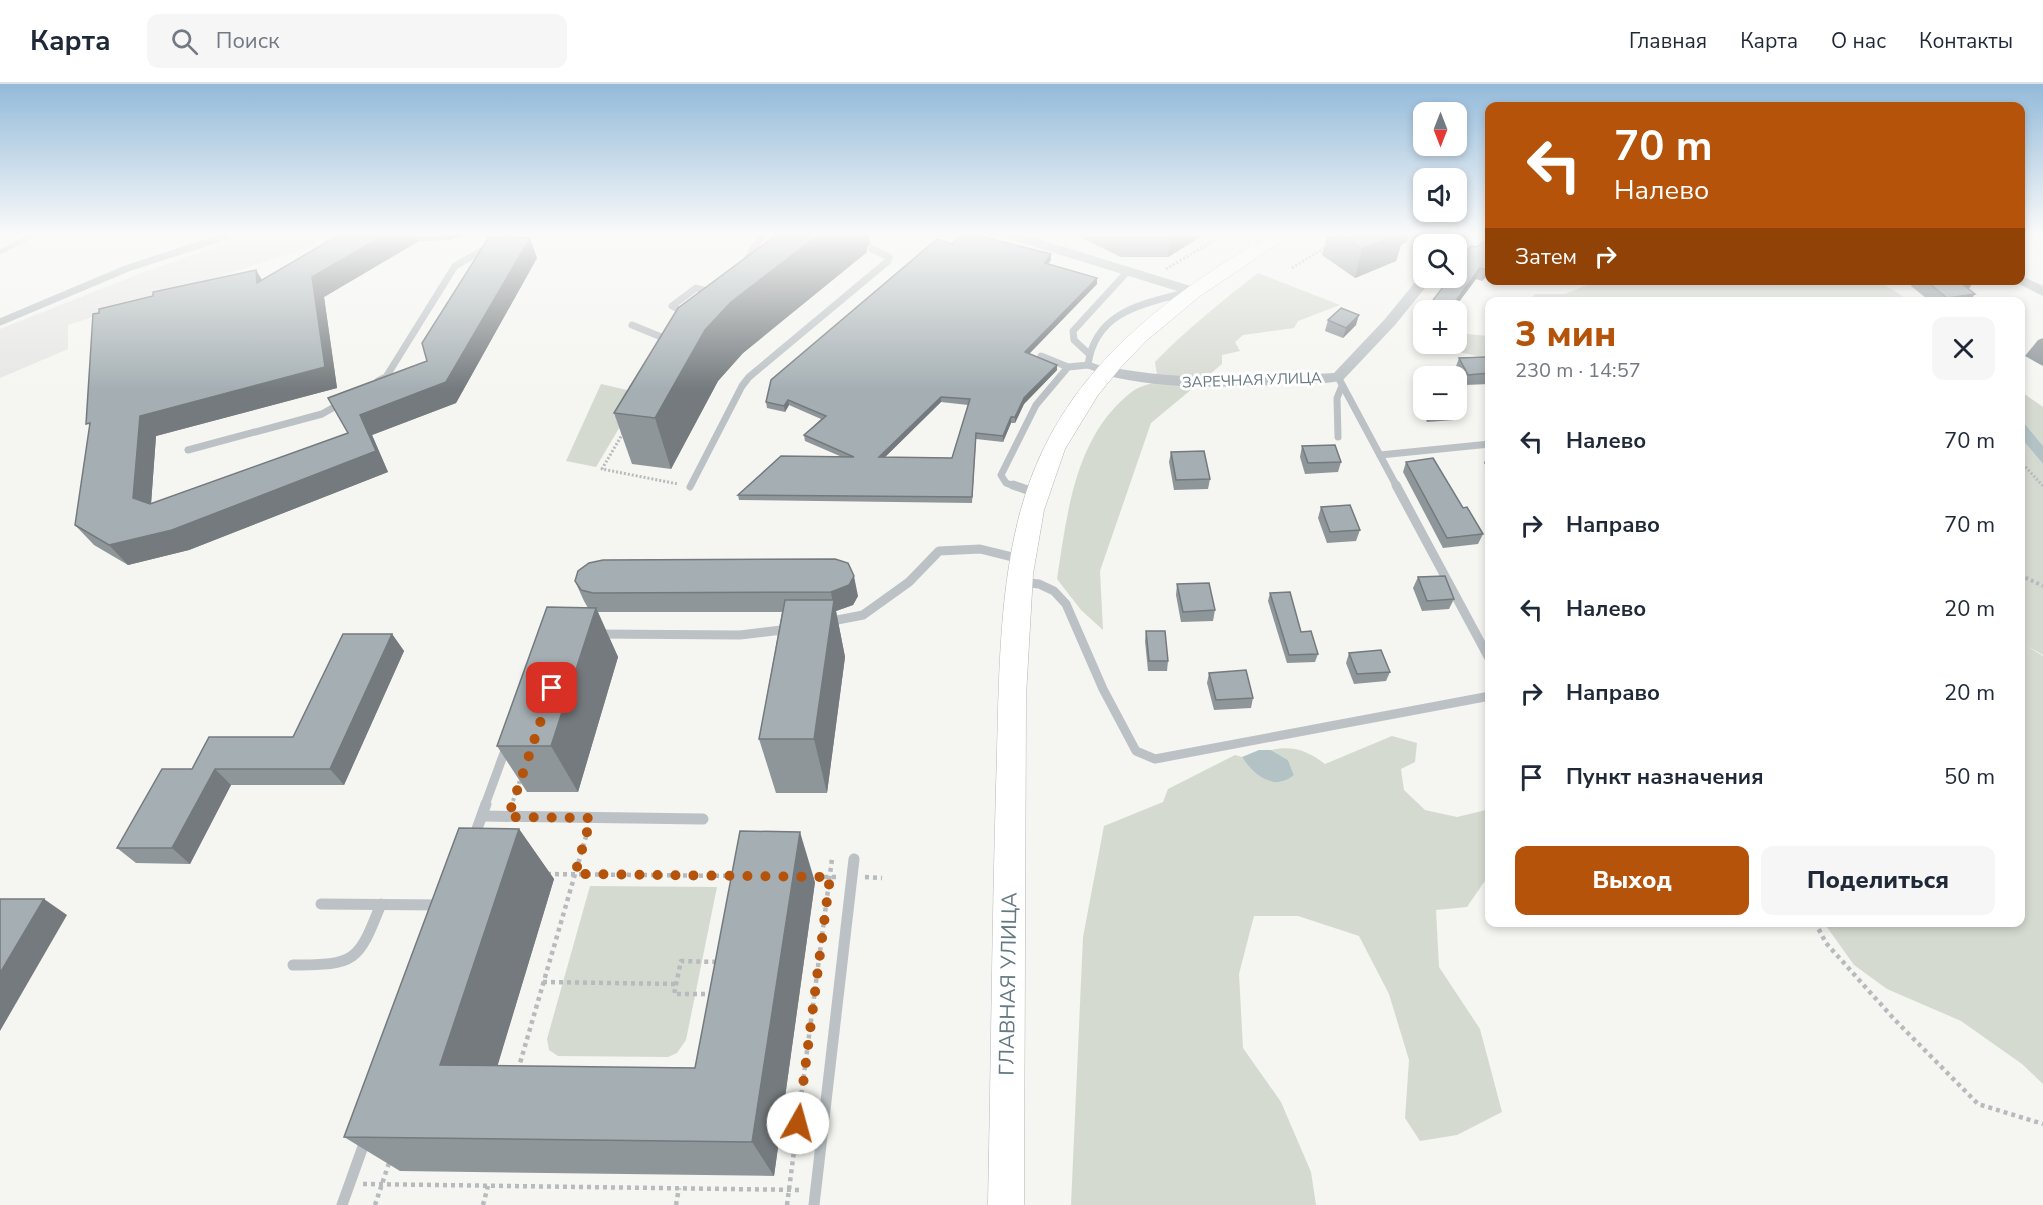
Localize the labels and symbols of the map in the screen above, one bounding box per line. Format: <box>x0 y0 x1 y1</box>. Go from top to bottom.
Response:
north arrow <box>1413 102 1467 156</box>
street label: ЗАРЕЧНАЯ УЛИЦА <box>1182 368 1322 392</box>
pin <box>526 662 577 713</box>
street label: ГЛАВНАЯ УЛИЦА <box>992 892 1024 1076</box>
position arrow <box>766 1091 830 1155</box>

